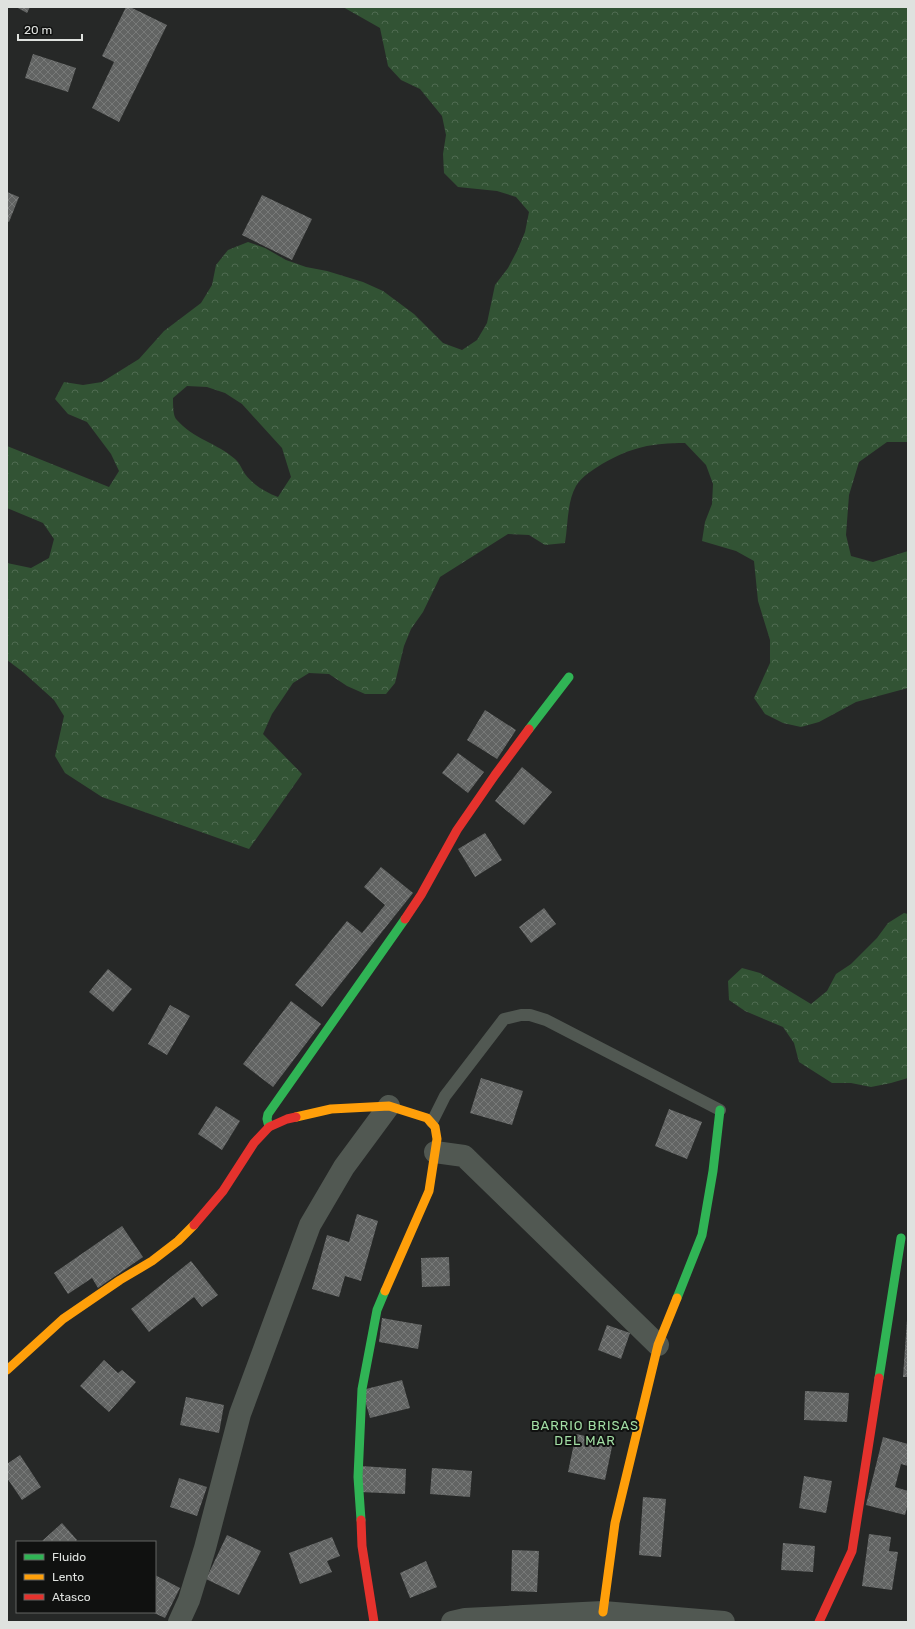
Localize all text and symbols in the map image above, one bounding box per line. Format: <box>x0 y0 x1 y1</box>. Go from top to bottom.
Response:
scale bar <box>18 16 82 42</box>
text: 20 m <box>24 23 52 37</box>
district label: BARRIO BRISAS DEL MAR <box>531 1418 639 1448</box>
legend <box>16 1541 156 1613</box>
text: Fluido <box>52 1550 86 1564</box>
text: Lento <box>52 1570 84 1584</box>
text: Atasco <box>52 1590 91 1604</box>

